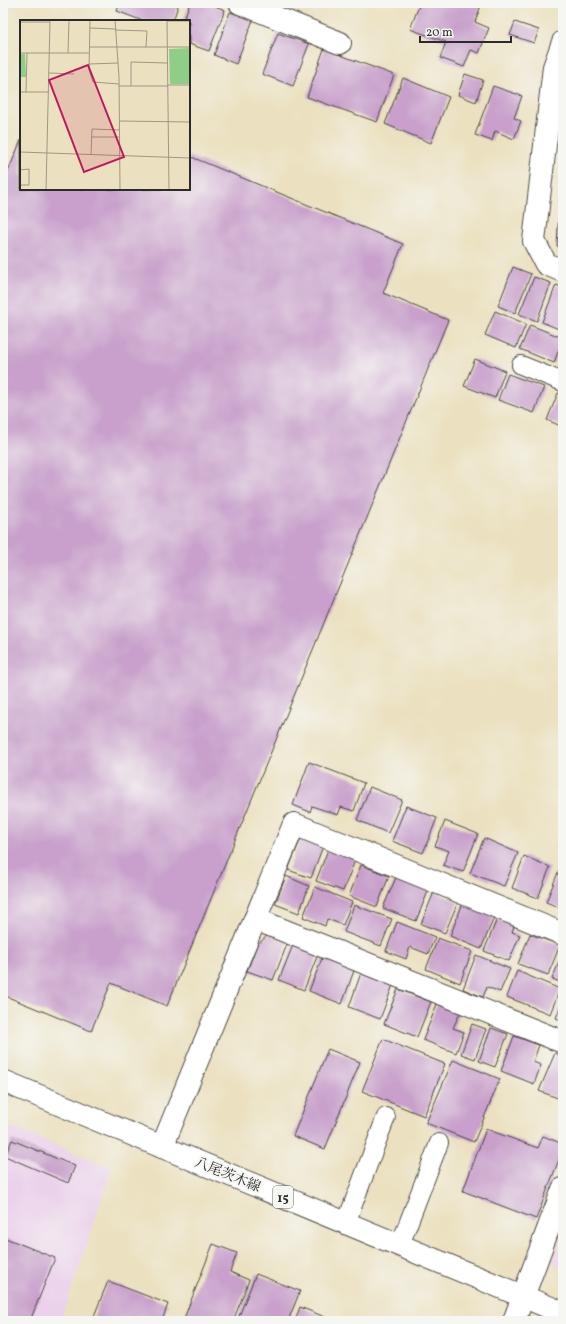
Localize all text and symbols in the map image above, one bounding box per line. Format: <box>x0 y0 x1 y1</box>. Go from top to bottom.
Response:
scale bar <box>420 18 511 44</box>
inset map <box>20 20 190 190</box>
text: 20 m <box>426 25 453 41</box>
street label: 八尾茨木線 <box>191 1153 263 1197</box>
road number: 15 <box>273 1186 293 1208</box>

